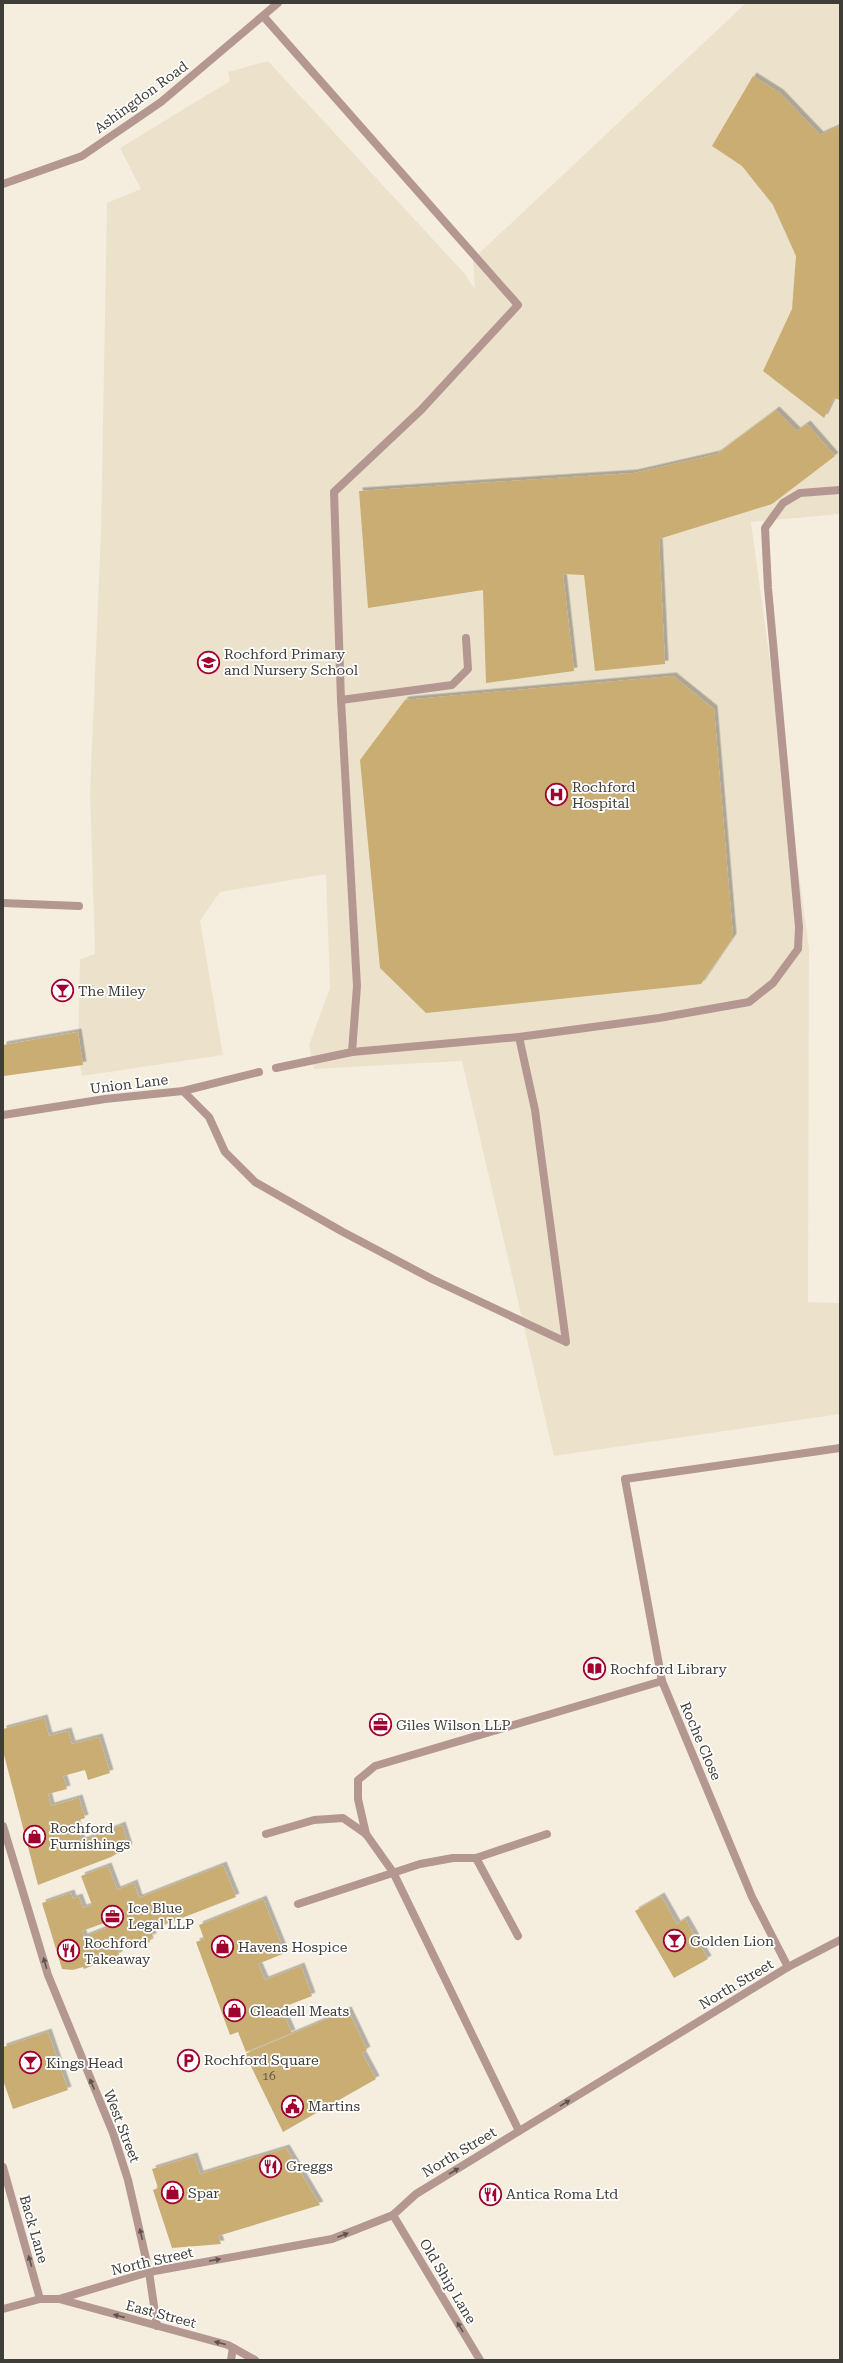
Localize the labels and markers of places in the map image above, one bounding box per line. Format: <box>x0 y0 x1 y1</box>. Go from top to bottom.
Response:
place label: Rochford Primary and Nursery School <box>224 646 359 678</box>
school or university icon: Rochford Primary and Nursery School <box>195 649 221 675</box>
place label: Rochford Hospital <box>572 779 636 811</box>
hospital icon: Rochford Hospital <box>543 782 569 808</box>
bar icon: The Miley <box>50 978 76 1004</box>
place label: The Miley <box>78 983 146 999</box>
library icon: Rochford Library <box>581 1656 607 1682</box>
place label: Rochford Library <box>610 1661 728 1677</box>
office icon: Giles Wilson LLP <box>367 1712 393 1738</box>
place label: Giles Wilson LLP <box>396 1717 511 1733</box>
place label: Rochford Furnishings <box>50 1820 131 1852</box>
shop icon: Rochford Furnishings <box>21 1823 47 1849</box>
place label: Ice Blue Legal LLP <box>128 1900 194 1932</box>
office icon: Ice Blue Legal LLP <box>99 1903 125 1929</box>
bar icon: Golden Lion <box>662 1928 688 1954</box>
place label: Golden Lion <box>690 1933 774 1949</box>
shop icon: Havens Hospice <box>209 1934 235 1960</box>
place label: Rochford Takeaway <box>84 1935 151 1967</box>
restaurant icon: Rochford Takeaway <box>56 1938 82 1964</box>
place label: Havens Hospice <box>238 1939 348 1955</box>
shop icon: Gleadell Meats <box>222 1998 248 2024</box>
place label: Gleadell Meats <box>250 2003 349 2019</box>
parking icon: Rochford Square <box>176 2047 202 2073</box>
bar icon: Kings Head <box>18 2050 44 2076</box>
place label: Rochford Square <box>204 2052 319 2068</box>
place label: Kings Head <box>46 2055 123 2071</box>
public building icon: Martins <box>279 2093 305 2119</box>
place label: Martins <box>308 2098 360 2114</box>
restaurant icon: Greggs <box>257 2153 283 2179</box>
place label: Greggs <box>286 2158 333 2174</box>
shop icon: Spar <box>159 2180 185 2206</box>
restaurant icon: Antica Roma Ltd <box>478 2181 504 2207</box>
place label: Spar <box>188 2185 219 2201</box>
place label: Antica Roma Ltd <box>506 2186 618 2202</box>

